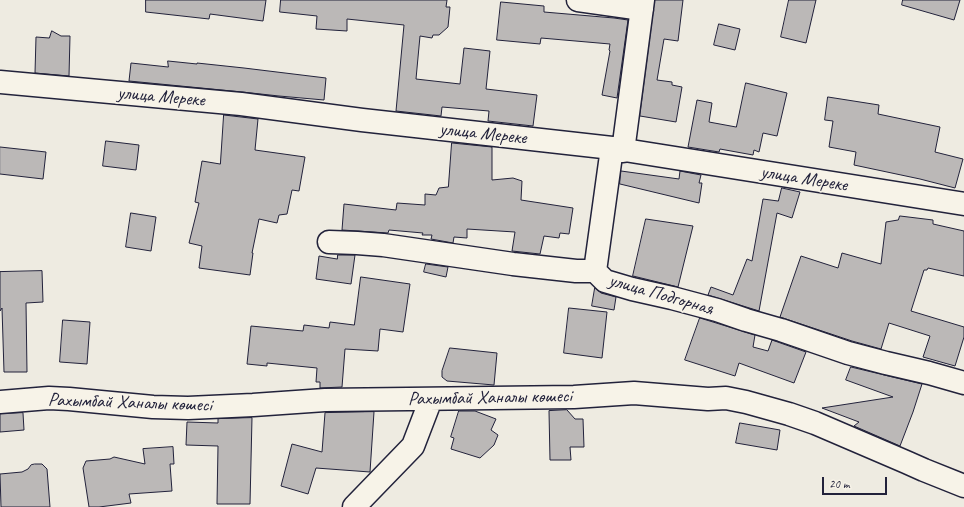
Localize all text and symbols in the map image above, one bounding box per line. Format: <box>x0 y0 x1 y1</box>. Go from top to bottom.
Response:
street label: улица Мереке <box>116 82 206 112</box>
street label: улица Мереке <box>438 118 528 150</box>
street label: улица Мереке <box>759 161 849 197</box>
street label: улица Подгорная <box>606 269 716 321</box>
street label: Рахымбай Ханалы көшесі <box>408 385 572 411</box>
street label: Рахымбай Ханалы көшесі <box>48 389 212 417</box>
scale bar <box>824 469 889 495</box>
text: 20 m <box>829 476 849 492</box>

